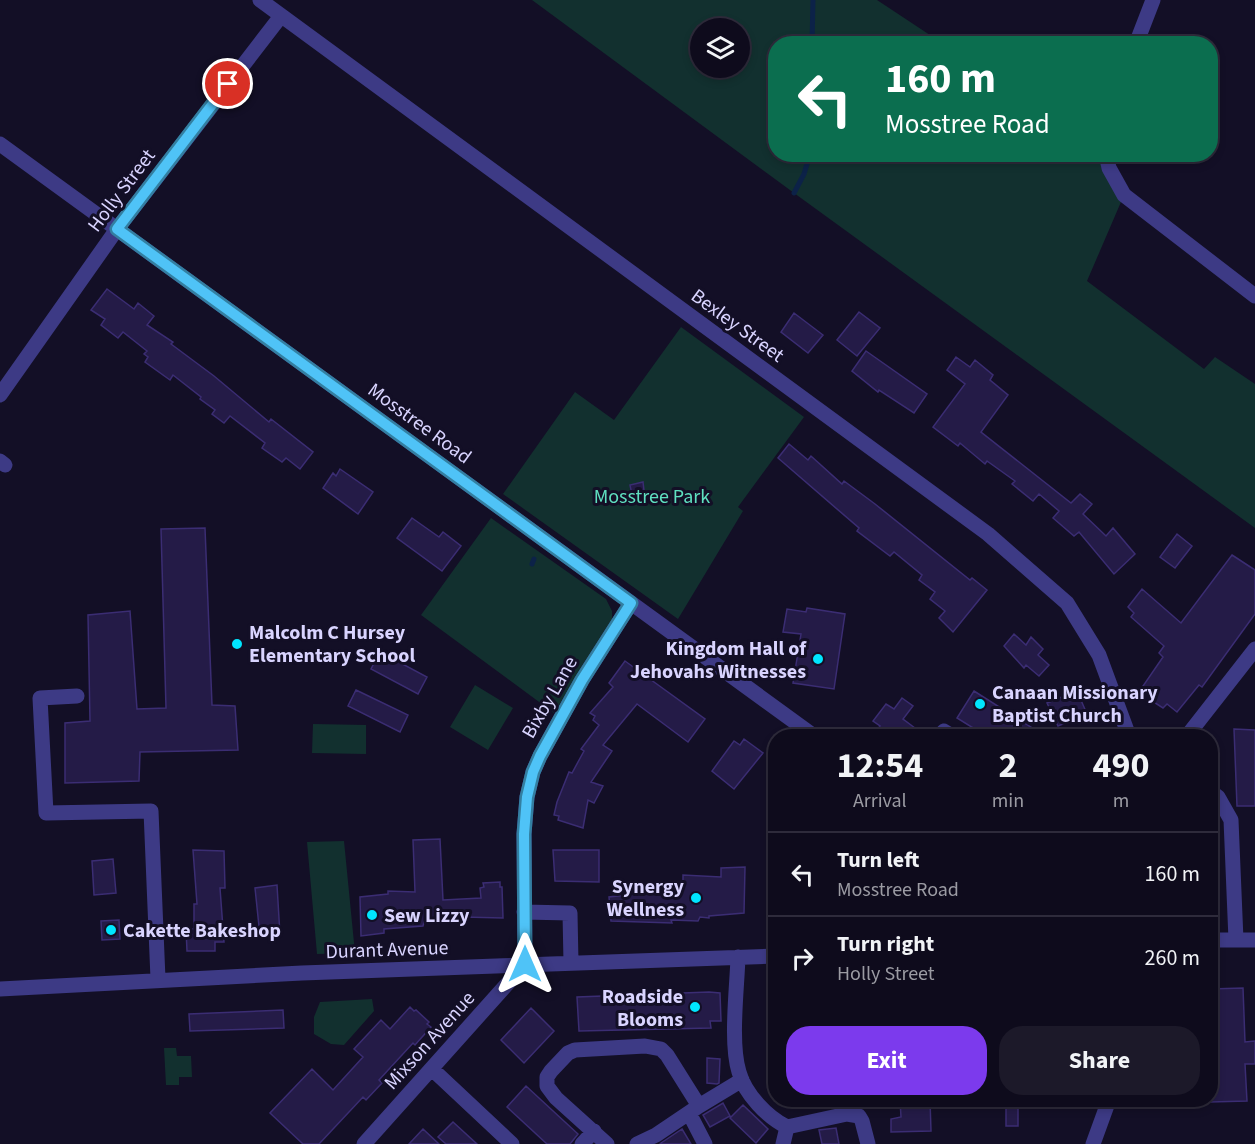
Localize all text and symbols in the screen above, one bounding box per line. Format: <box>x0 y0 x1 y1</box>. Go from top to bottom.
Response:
map controls <box>690 18 750 78</box>
button: layers <box>690 18 750 78</box>
text: 160 m <box>885 49 996 109</box>
pin <box>202 58 253 109</box>
icon: left <box>786 60 864 138</box>
icon: arrive <box>211 67 244 100</box>
text: Mosstree Road <box>885 105 1050 144</box>
street label: Holly Street <box>81 143 162 238</box>
street label: Bexley Street <box>685 282 790 369</box>
street label: Mosstree Road <box>362 377 477 471</box>
park label: Mosstree Park <box>594 483 710 511</box>
place label: Malcolm C Hursey Elementary School <box>249 619 415 670</box>
place label: Kingdom Hall of Jehovahs Witnesses <box>630 635 807 686</box>
marker: Malcolm C Hursey Elementary School <box>230 637 244 651</box>
street label: Bixby Lane <box>515 651 585 744</box>
marker: Kingdom Hall of Jehovahs Witnesses <box>811 652 825 666</box>
place label: Canaan Missionary Baptist Church <box>992 679 1158 730</box>
marker: Canaan Missionary Baptist Church <box>973 697 987 711</box>
text: 12:54 <box>836 740 923 791</box>
text: 2 <box>998 740 1017 791</box>
text: 490 <box>1093 740 1150 791</box>
text: Arrival <box>853 787 907 815</box>
text: min <box>992 787 1024 815</box>
text: m <box>1113 787 1129 815</box>
text: Turn left <box>837 844 919 876</box>
icon: left <box>786 858 819 891</box>
text: 160 m <box>1145 858 1200 890</box>
place label: Synergy Wellness <box>606 873 685 924</box>
text: Mosstree Road <box>837 876 959 904</box>
marker: Synergy Wellness <box>689 891 703 905</box>
place label: Sew Lizzy <box>384 902 470 930</box>
marker: Sew Lizzy <box>365 908 379 922</box>
place label: Cakette Bakeshop <box>123 917 281 945</box>
marker: Cakette Bakeshop <box>104 923 118 937</box>
text: Turn right <box>837 928 934 960</box>
position arrow <box>493 932 557 996</box>
street label: Durant Avenue <box>325 934 449 966</box>
icon: right <box>786 942 819 975</box>
text: 260 m <box>1145 942 1200 974</box>
text: Holly Street <box>837 960 935 988</box>
place label: Roadside Blooms <box>602 983 683 1034</box>
street label: Mixson Avenue <box>378 985 482 1096</box>
marker: Roadside Blooms <box>688 1000 702 1014</box>
button: Exit <box>786 1026 987 1095</box>
button: Share <box>999 1026 1200 1095</box>

